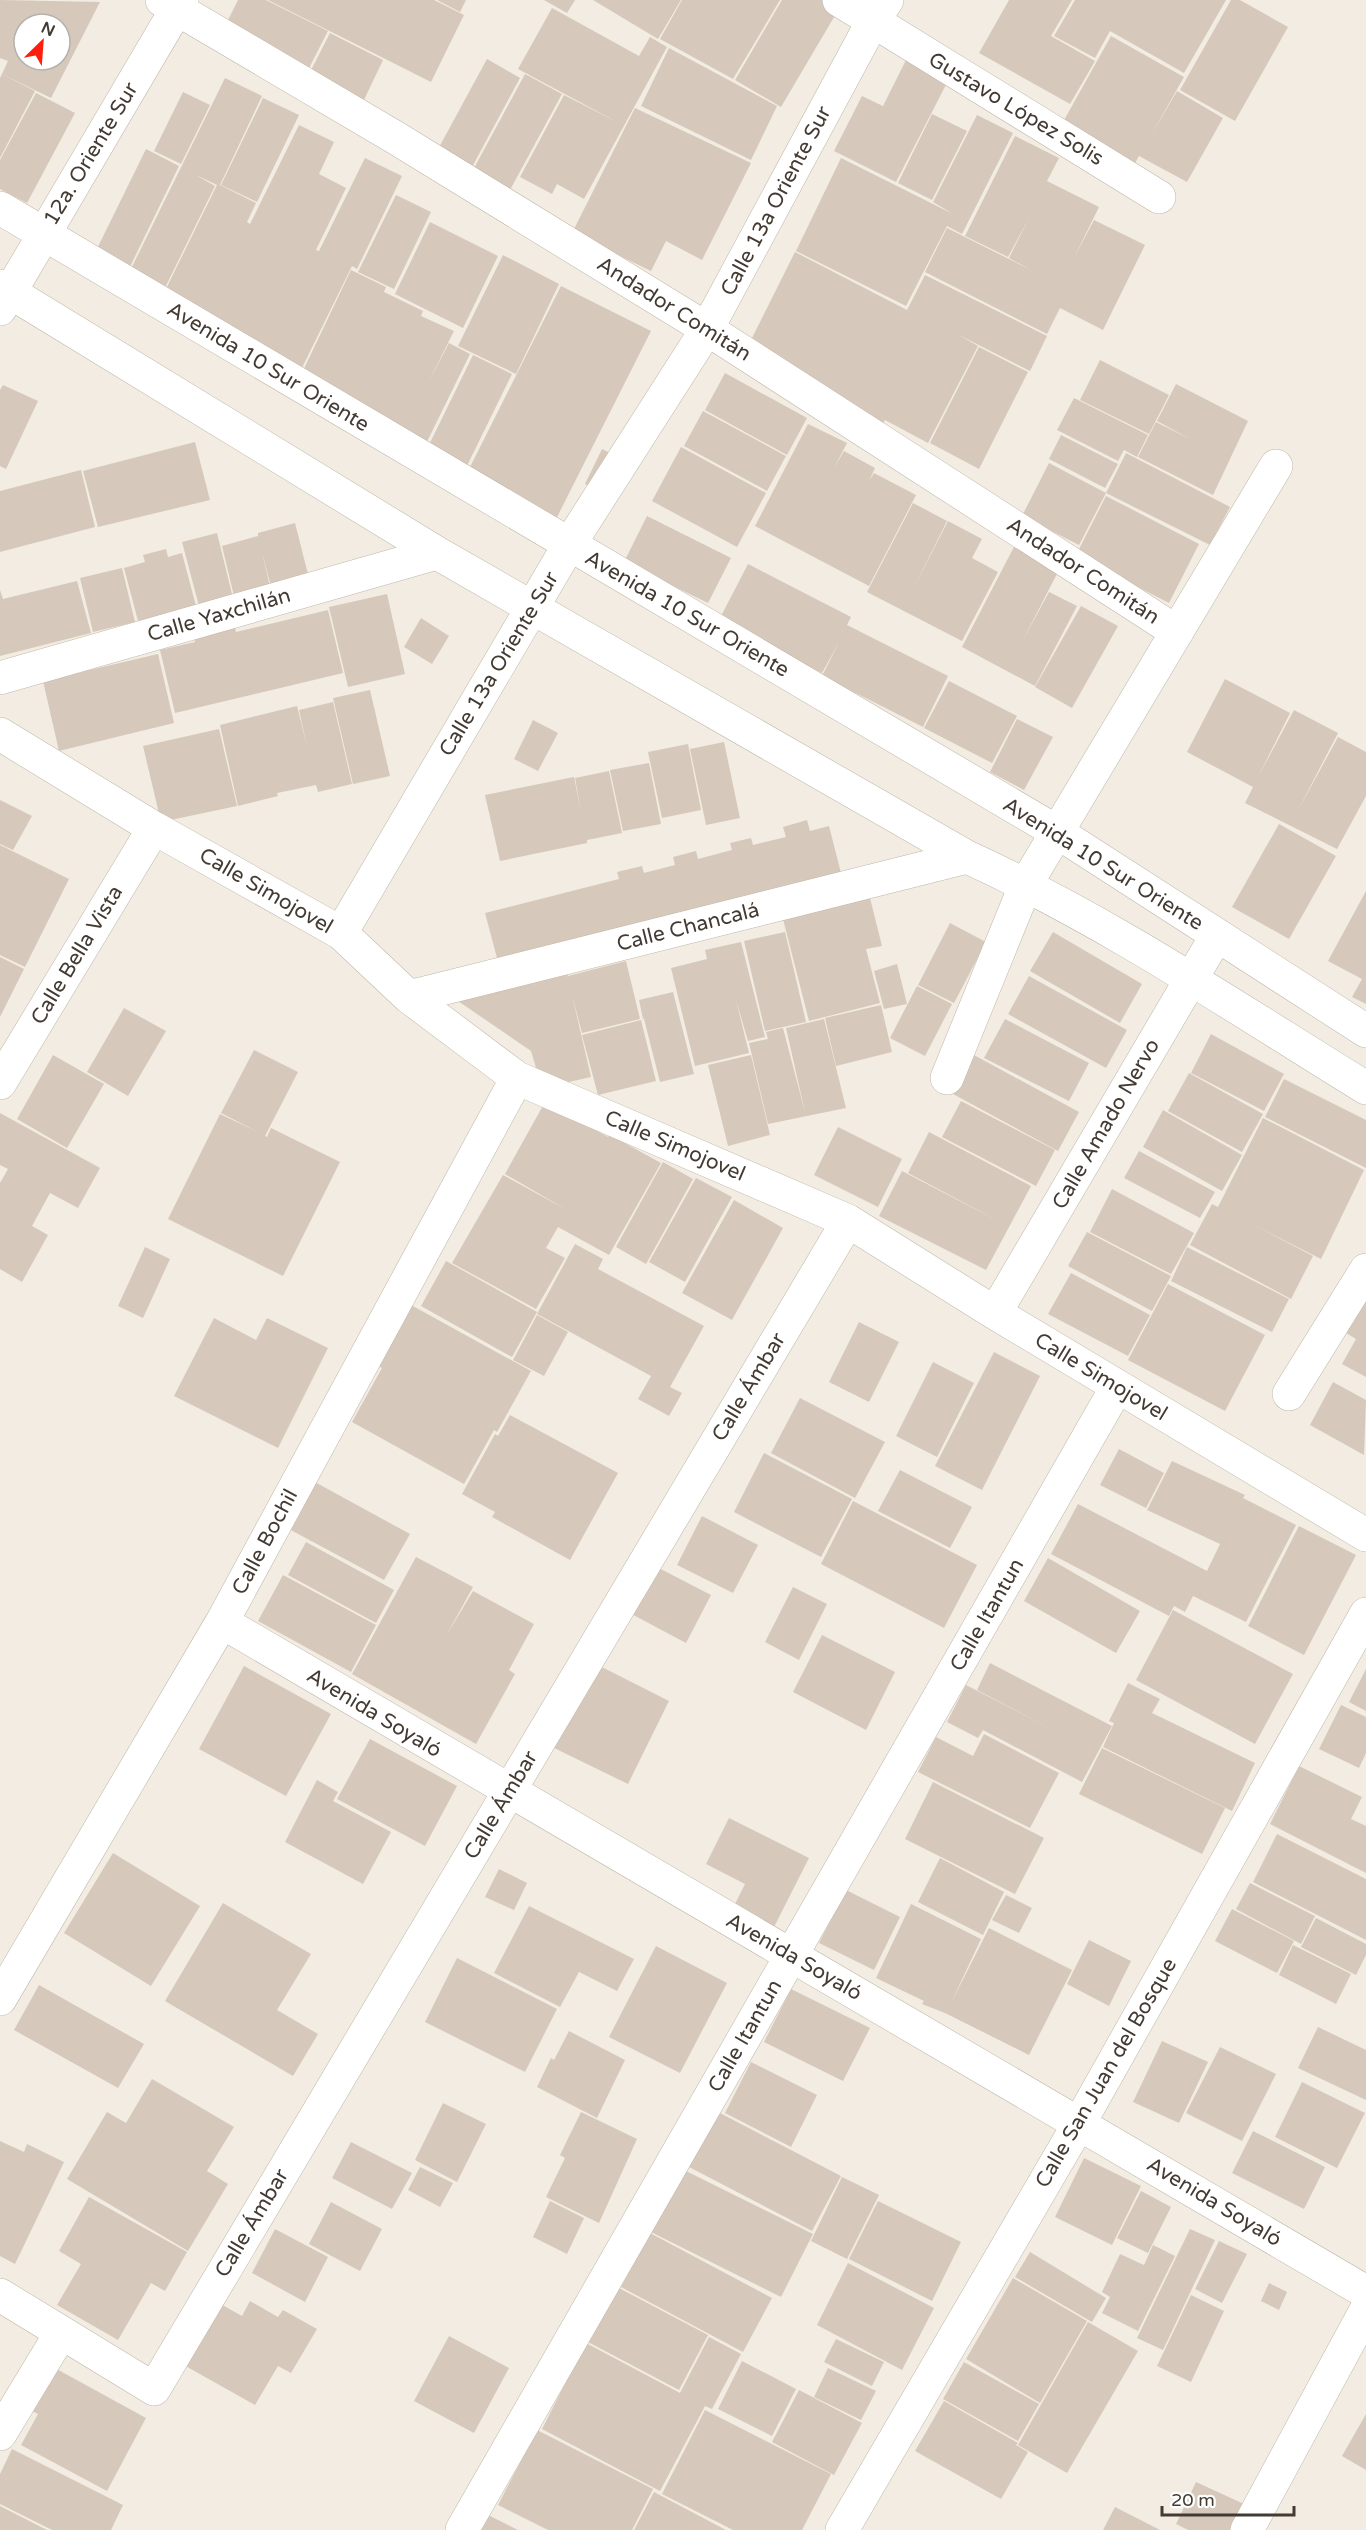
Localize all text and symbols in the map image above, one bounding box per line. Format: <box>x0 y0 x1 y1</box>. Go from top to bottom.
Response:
north arrow <box>12 12 72 72</box>
text: N <box>38 18 58 41</box>
street label: Gustavo López Solis <box>924 47 1108 171</box>
street label: 12a. Oriente Sur <box>38 78 144 230</box>
street label: Calle 13a Oriente Sur <box>715 102 837 300</box>
street label: Andador Comitán <box>592 251 756 367</box>
street label: Avenida 10 Sur Oriente <box>162 297 374 437</box>
street label: Andador Comitán <box>1002 512 1164 630</box>
street label: Avenida 10 Sur Oriente <box>581 545 794 683</box>
street label: Calle 13a Oriente Sur <box>434 567 564 761</box>
street label: Calle Yaxchilán <box>144 583 294 647</box>
street label: Avenida 10 Sur Oriente <box>998 792 1208 936</box>
street label: Calle Simojovel <box>195 843 337 939</box>
street label: Calle Bella Vista <box>26 881 128 1029</box>
street label: Calle Chancalá <box>614 897 762 957</box>
street label: Calle Amado Nervo <box>1047 1034 1165 1214</box>
street label: Calle Simojovel <box>601 1105 749 1187</box>
street label: Calle Ámbar <box>707 1328 791 1446</box>
street label: Calle Simojovel <box>1030 1328 1172 1426</box>
street label: Calle Bochil <box>227 1485 303 1599</box>
street label: Calle Itantun <box>945 1554 1029 1676</box>
street label: Avenida Soyaló <box>302 1663 446 1763</box>
street label: Calle Ámbar <box>459 1746 543 1864</box>
street label: Avenida Soyaló <box>722 1908 866 2006</box>
street label: Calle San Juan del Bosque <box>1030 1954 1182 2192</box>
street label: Calle Itantun <box>703 1975 787 2097</box>
street label: Avenida Soyaló <box>1142 2152 1286 2252</box>
street label: Calle Ámbar <box>210 2164 294 2282</box>
scale bar <box>1162 2479 1294 2517</box>
text: 20 m <box>1171 2489 1215 2511</box>

